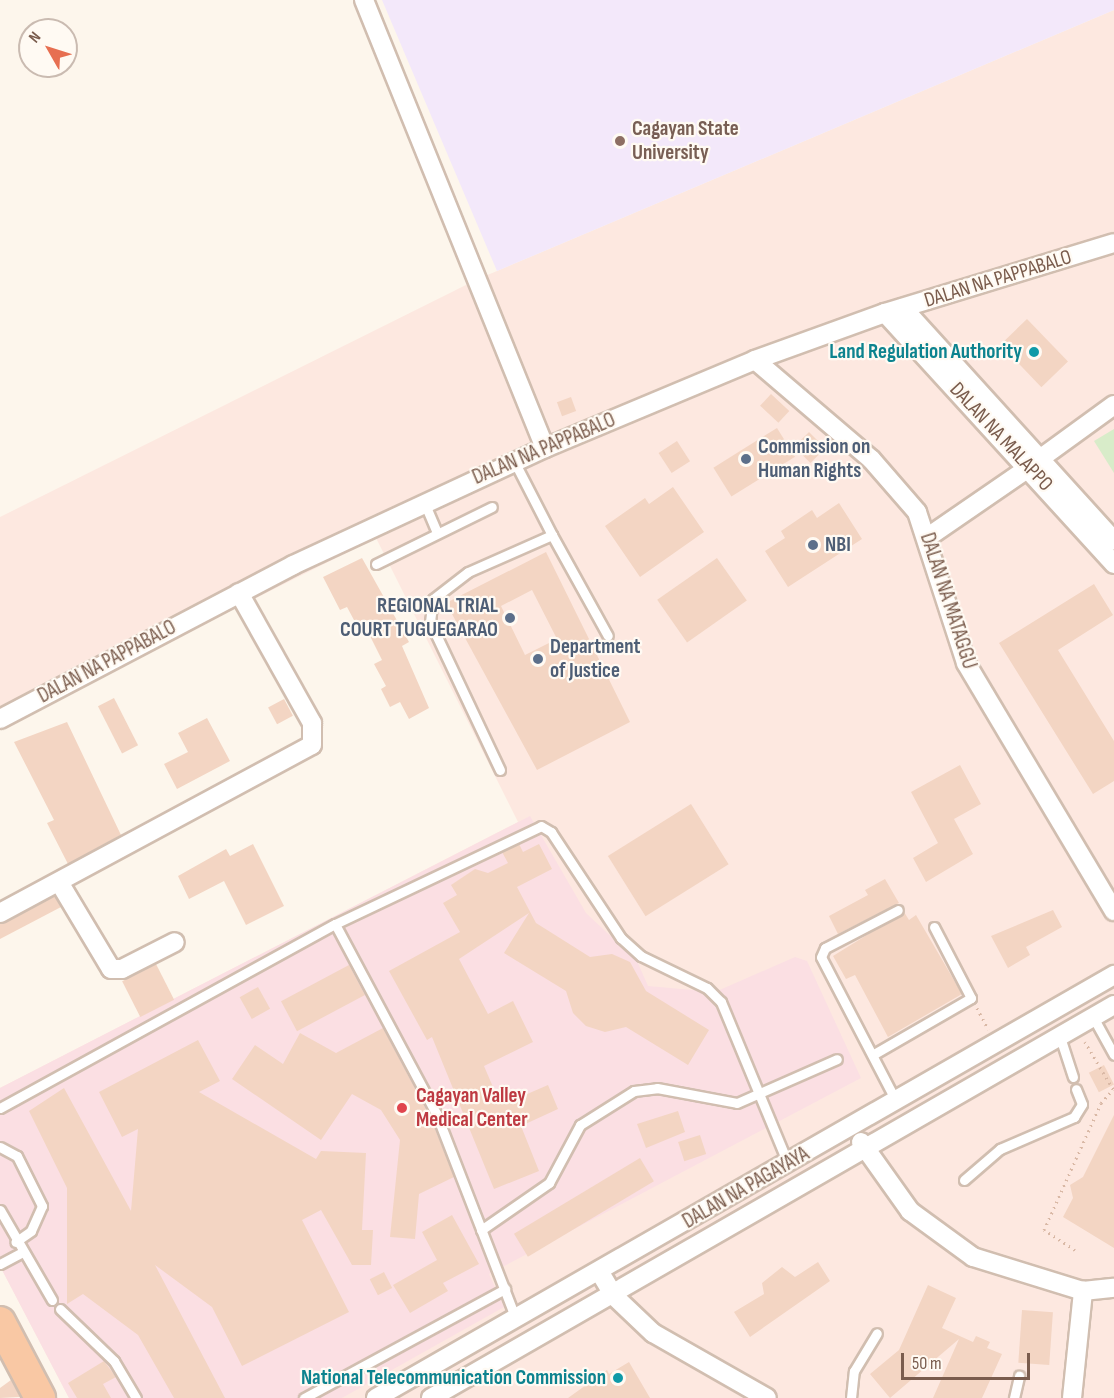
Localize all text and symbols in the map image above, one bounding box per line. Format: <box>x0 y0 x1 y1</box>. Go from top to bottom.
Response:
north arrow <box>18 18 78 78</box>
text: N <box>25 28 45 47</box>
place label: Cagayan State University <box>632 116 739 166</box>
marker: Cagayan State University <box>613 134 627 148</box>
street label: DALAN NA PAPPABALO <box>921 245 1075 313</box>
place label: Land Regulation Authority <box>829 339 1022 365</box>
marker: Land Regulation Authority <box>1027 345 1041 359</box>
street label: DALAN NA MALAPPO <box>944 377 1058 497</box>
street label: DALAN NA PAPPABALO <box>469 408 619 490</box>
place label: Commission on Human Rights <box>758 434 870 484</box>
marker: Commission on Human Rights <box>739 452 753 466</box>
street label: DALAN NA MATAGGU <box>914 530 982 672</box>
place label: NBI <box>825 532 851 558</box>
marker: NBI <box>806 538 820 552</box>
place label: REGIONAL TRIAL COURT TUGUEGARAO <box>340 593 498 643</box>
marker: REGIONAL TRIAL COURT TUGUEGARAO <box>503 611 517 625</box>
street label: DALAN NA PAPPABALO <box>34 615 180 709</box>
place label: Department of Justice <box>550 634 641 684</box>
marker: Department of Justice <box>531 652 545 666</box>
place label: Cagayan Valley Medical Center <box>416 1083 528 1133</box>
marker: Cagayan Valley Medical Center <box>393 1099 411 1117</box>
street label: DALAN NA PAGAYAYA <box>678 1142 814 1234</box>
scale bar <box>904 1341 1033 1379</box>
text: 50 m <box>912 1353 942 1374</box>
place label: National Telecommunication Commission <box>301 1365 606 1391</box>
marker: National Telecommunication Commission <box>611 1371 625 1385</box>

